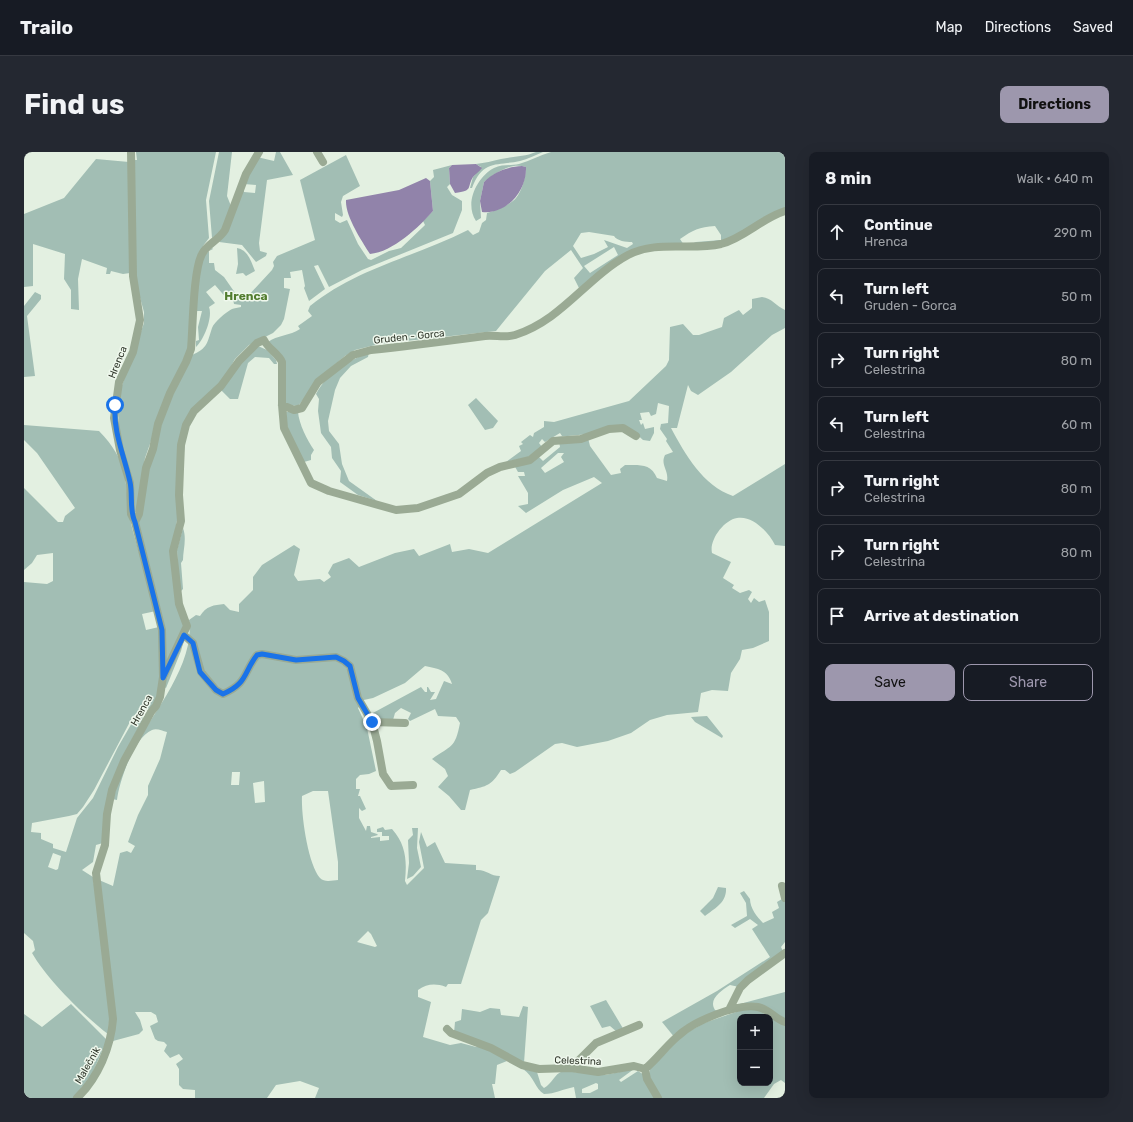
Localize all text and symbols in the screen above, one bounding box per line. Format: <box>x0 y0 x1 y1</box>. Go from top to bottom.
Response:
text: Trailo <box>20 16 73 39</box>
text: Map <box>936 19 963 36</box>
text: Directions <box>985 19 1051 36</box>
text: Saved <box>1073 19 1113 36</box>
button: Directions <box>1000 86 1109 123</box>
text: Find us <box>24 88 124 121</box>
text: 8 min <box>825 168 872 188</box>
text: Walk · 640 m <box>1016 171 1093 186</box>
text: Continue <box>864 216 933 234</box>
icon: ahead <box>826 221 848 243</box>
text: 290 m <box>1054 225 1092 240</box>
text: Hrenca <box>864 234 908 249</box>
text: Turn left <box>864 280 929 298</box>
icon: left <box>826 285 848 307</box>
district label: Hrenca <box>224 289 268 303</box>
text: 50 m <box>1061 289 1092 304</box>
text: Gruden - Gorca <box>864 298 957 313</box>
street label: Gruden - Gorca <box>373 327 445 347</box>
text: Turn right <box>864 344 939 362</box>
street label: Hrenca <box>106 345 130 380</box>
icon: right <box>826 349 848 371</box>
text: 80 m <box>1061 353 1092 368</box>
text: Celestrina <box>864 362 925 377</box>
route start <box>106 396 124 414</box>
text: Turn left <box>864 408 929 426</box>
icon: left <box>826 413 848 435</box>
text: 60 m <box>1061 417 1092 432</box>
text: Celestrina <box>864 426 925 441</box>
text: Turn right <box>864 472 939 490</box>
icon: right <box>826 477 848 499</box>
text: 80 m <box>1061 481 1092 496</box>
text: Celestrina <box>864 490 925 505</box>
text: Turn right <box>864 536 939 554</box>
icon: right <box>826 541 848 563</box>
text: 80 m <box>1061 545 1092 560</box>
text: Celestrina <box>864 554 925 569</box>
icon: arrive <box>826 605 848 627</box>
text: Arrive at destination <box>864 607 1019 625</box>
button: Save <box>825 664 955 701</box>
button: Share <box>963 664 1093 701</box>
street label: Hrenca <box>128 693 155 728</box>
route end <box>363 713 381 731</box>
map controls <box>737 1014 773 1086</box>
button: + <box>737 1014 773 1050</box>
street label: Malečnik <box>73 1044 104 1086</box>
button: − <box>737 1050 773 1086</box>
street label: Celestrina <box>554 1054 602 1068</box>

